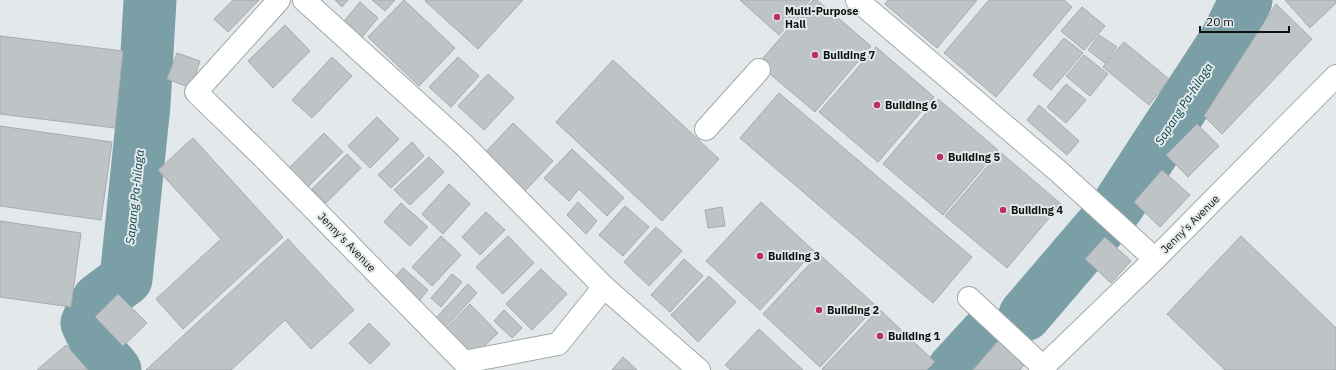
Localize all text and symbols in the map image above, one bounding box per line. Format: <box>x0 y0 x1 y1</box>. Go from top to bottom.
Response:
place label: Multi-Purpose Hall <box>785 4 858 31</box>
scale bar <box>1200 8 1289 34</box>
marker: Multi-Purpose Hall <box>772 12 782 22</box>
text: 20 m <box>1206 14 1234 29</box>
place label: Building 7 <box>823 48 875 62</box>
marker: Building 7 <box>810 50 820 60</box>
water label: Sapang Pa-hilaga <box>1151 60 1216 148</box>
place label: Building 6 <box>885 98 937 112</box>
marker: Building 6 <box>872 100 882 110</box>
water label: Sapang Pa-hilaga <box>122 149 147 245</box>
place label: Building 5 <box>948 150 1000 164</box>
marker: Building 5 <box>935 152 945 162</box>
street label: Jenny's Avenue <box>1158 192 1222 256</box>
place label: Building 4 <box>1011 203 1063 217</box>
marker: Building 4 <box>998 205 1008 215</box>
street label: Jenny's Avenue <box>315 209 379 275</box>
place label: Building 3 <box>768 249 820 263</box>
marker: Building 3 <box>755 251 765 261</box>
place label: Building 2 <box>827 303 879 317</box>
marker: Building 2 <box>814 305 824 315</box>
place label: Building 1 <box>888 329 940 343</box>
marker: Building 1 <box>875 331 885 341</box>

